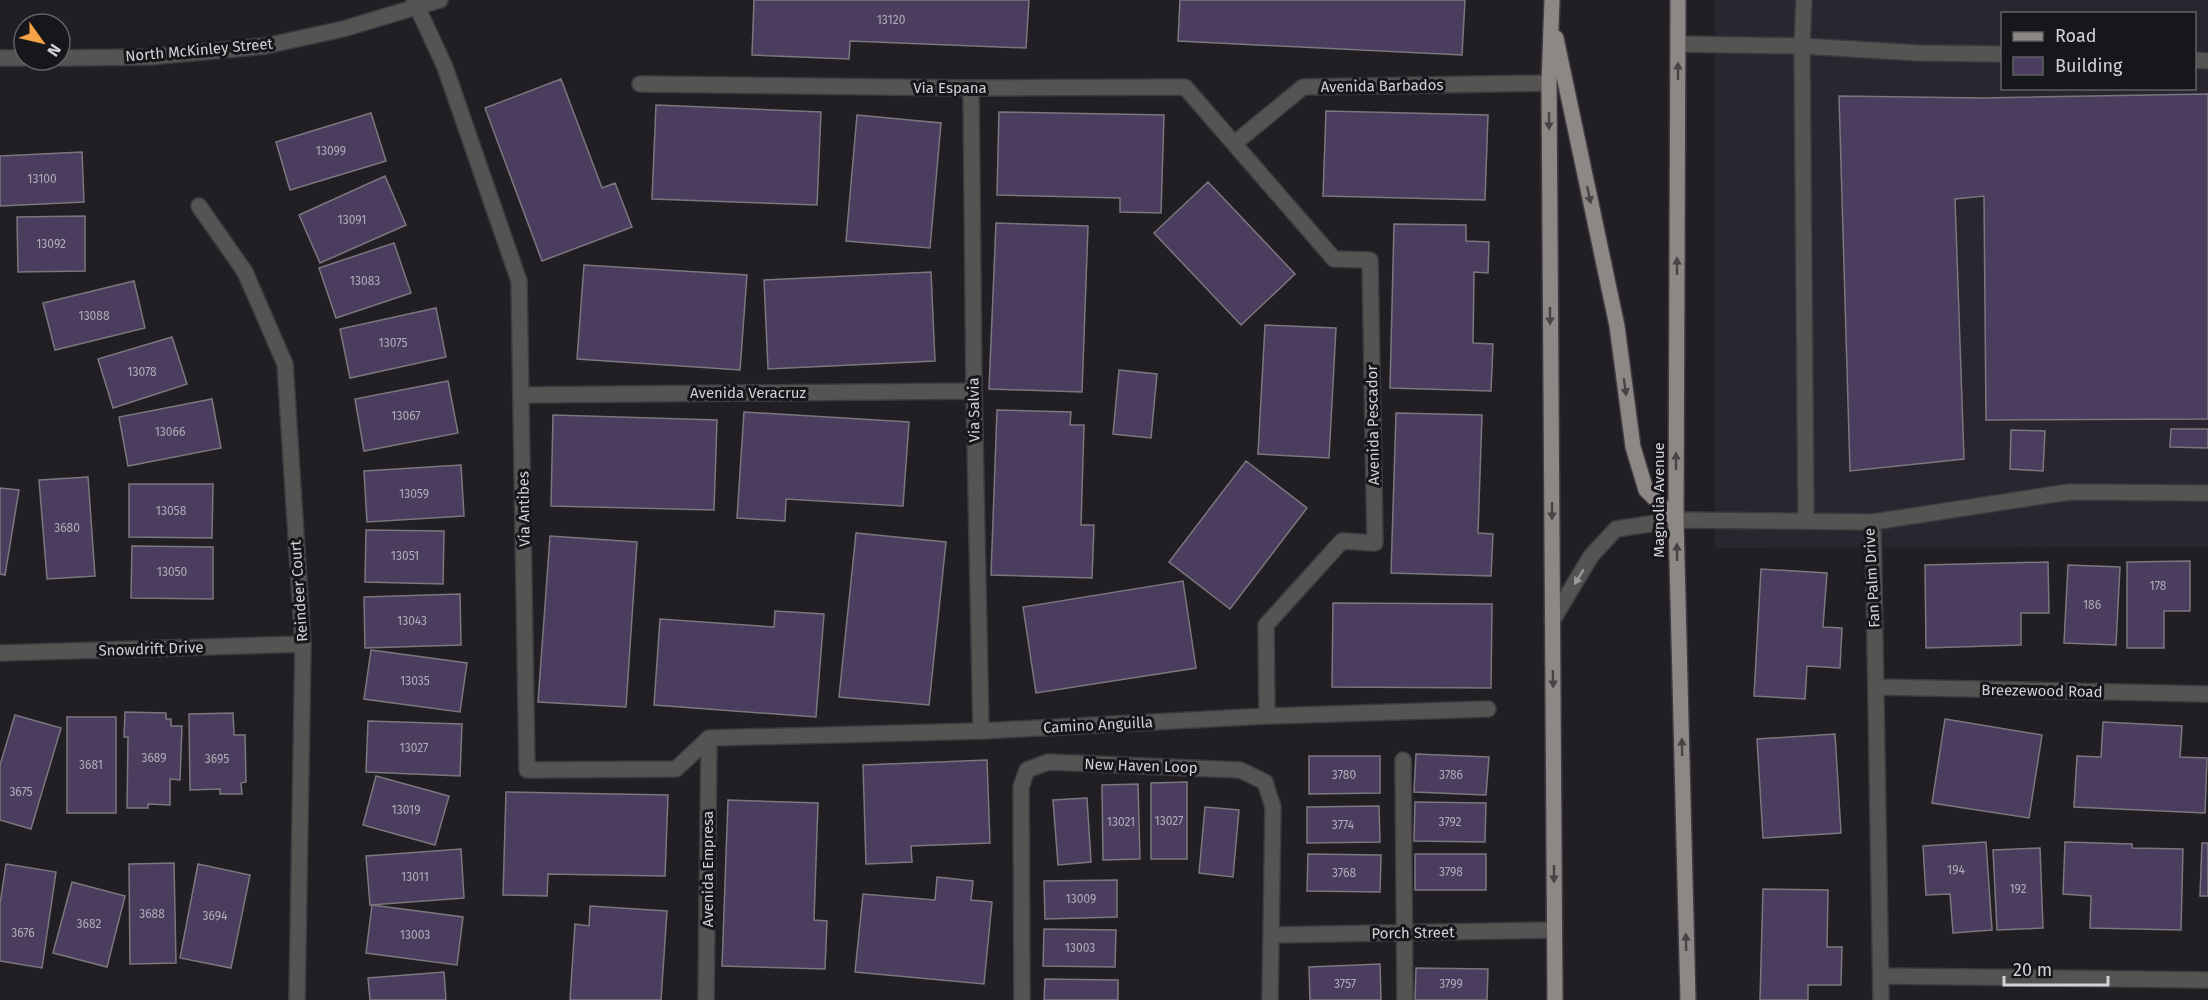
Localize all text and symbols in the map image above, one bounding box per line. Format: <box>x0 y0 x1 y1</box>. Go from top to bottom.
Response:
north arrow <box>12 12 72 72</box>
legend <box>2001 12 2196 90</box>
house number: 13120 <box>877 13 906 27</box>
text: Road <box>2055 25 2097 47</box>
street label: North McKinley Street <box>124 35 274 65</box>
text: N <box>43 40 65 60</box>
text: Building <box>2055 55 2123 77</box>
one-way arrow <box>1673 62 1683 81</box>
street label: Avenida Barbados <box>1320 76 1444 96</box>
street label: Via Espana <box>913 79 987 97</box>
one-way arrow <box>1544 112 1554 131</box>
house number: 13099 <box>316 144 346 158</box>
house number: 13100 <box>27 172 57 186</box>
one-way arrow <box>1585 186 1594 205</box>
house number: 13091 <box>337 213 367 227</box>
house number: 13092 <box>36 237 66 251</box>
one-way arrow <box>1672 257 1682 276</box>
house number: 13083 <box>350 274 380 288</box>
one-way arrow <box>1545 307 1555 326</box>
house number: 13088 <box>78 309 110 323</box>
house number: 13075 <box>379 336 407 350</box>
street label: Avenida Pescador <box>1363 364 1383 485</box>
house number: 13078 <box>127 365 157 379</box>
street label: Via Salvia <box>964 377 984 443</box>
one-way arrow <box>1620 377 1629 396</box>
street label: Avenida Veracruz <box>690 384 806 402</box>
house number: 13067 <box>391 409 421 423</box>
house number: 13066 <box>155 425 185 439</box>
street label: Magnolia Avenue <box>1650 442 1668 558</box>
one-way arrow <box>1671 452 1681 471</box>
street label: Via Antibes <box>514 471 534 547</box>
house number: 13059 <box>399 487 429 501</box>
one-way arrow <box>1547 502 1557 521</box>
house number: 13058 <box>156 504 187 518</box>
house number: 3680 <box>54 521 80 535</box>
street label: Fan Palm Drive <box>1860 528 1884 628</box>
street label: Reindeer Court <box>286 539 312 642</box>
one-way arrow <box>1672 542 1682 561</box>
house number: 13051 <box>391 549 419 563</box>
house number: 13050 <box>157 565 188 579</box>
one-way arrow <box>1573 569 1584 585</box>
house number: 178 <box>2150 579 2167 593</box>
house number: 186 <box>2083 598 2101 612</box>
house number: 13043 <box>397 614 427 628</box>
street label: Snowdrift Drive <box>98 638 204 660</box>
one-way arrow <box>1548 670 1558 689</box>
house number: 13035 <box>400 674 430 688</box>
street label: Breezewood Road <box>1981 681 2103 701</box>
street label: Camino Anguilla <box>1043 713 1153 737</box>
one-way arrow <box>1677 737 1686 756</box>
house number: 13027 <box>400 741 428 755</box>
house number: 3689 <box>141 751 167 765</box>
house number: 3695 <box>205 752 229 766</box>
street label: New Haven Loop <box>1084 755 1198 777</box>
house number: 3681 <box>79 758 103 772</box>
house number: 3780 <box>1332 768 1356 782</box>
house number: 3786 <box>1439 768 1463 782</box>
house number: 3675 <box>9 785 33 799</box>
house number: 13019 <box>391 803 421 817</box>
street label: Avenida Empresa <box>699 811 717 927</box>
house number: 13027 <box>1155 814 1183 828</box>
house number: 13021 <box>1107 815 1135 829</box>
house number: 3792 <box>1438 815 1462 829</box>
house number: 3774 <box>1332 818 1355 832</box>
house number: 194 <box>1947 863 1965 877</box>
one-way arrow <box>1549 864 1559 883</box>
house number: 3798 <box>1439 865 1463 879</box>
house number: 3768 <box>1332 866 1356 880</box>
house number: 13011 <box>401 870 429 884</box>
house number: 192 <box>2009 882 2027 896</box>
house number: 13009 <box>1066 892 1096 906</box>
house number: 3688 <box>139 907 165 921</box>
house number: 3694 <box>203 909 228 923</box>
house number: 3682 <box>77 917 101 931</box>
street label: Porch Street <box>1371 923 1455 943</box>
house number: 3676 <box>11 926 35 940</box>
house number: 13003 <box>400 928 430 942</box>
one-way arrow <box>1681 932 1691 951</box>
house number: 13003 <box>1065 941 1095 955</box>
scale bar <box>2004 949 2108 987</box>
text: 20 m <box>2013 959 2052 981</box>
house number: 3757 <box>1334 977 1356 991</box>
house number: 3799 <box>1439 977 1463 991</box>

